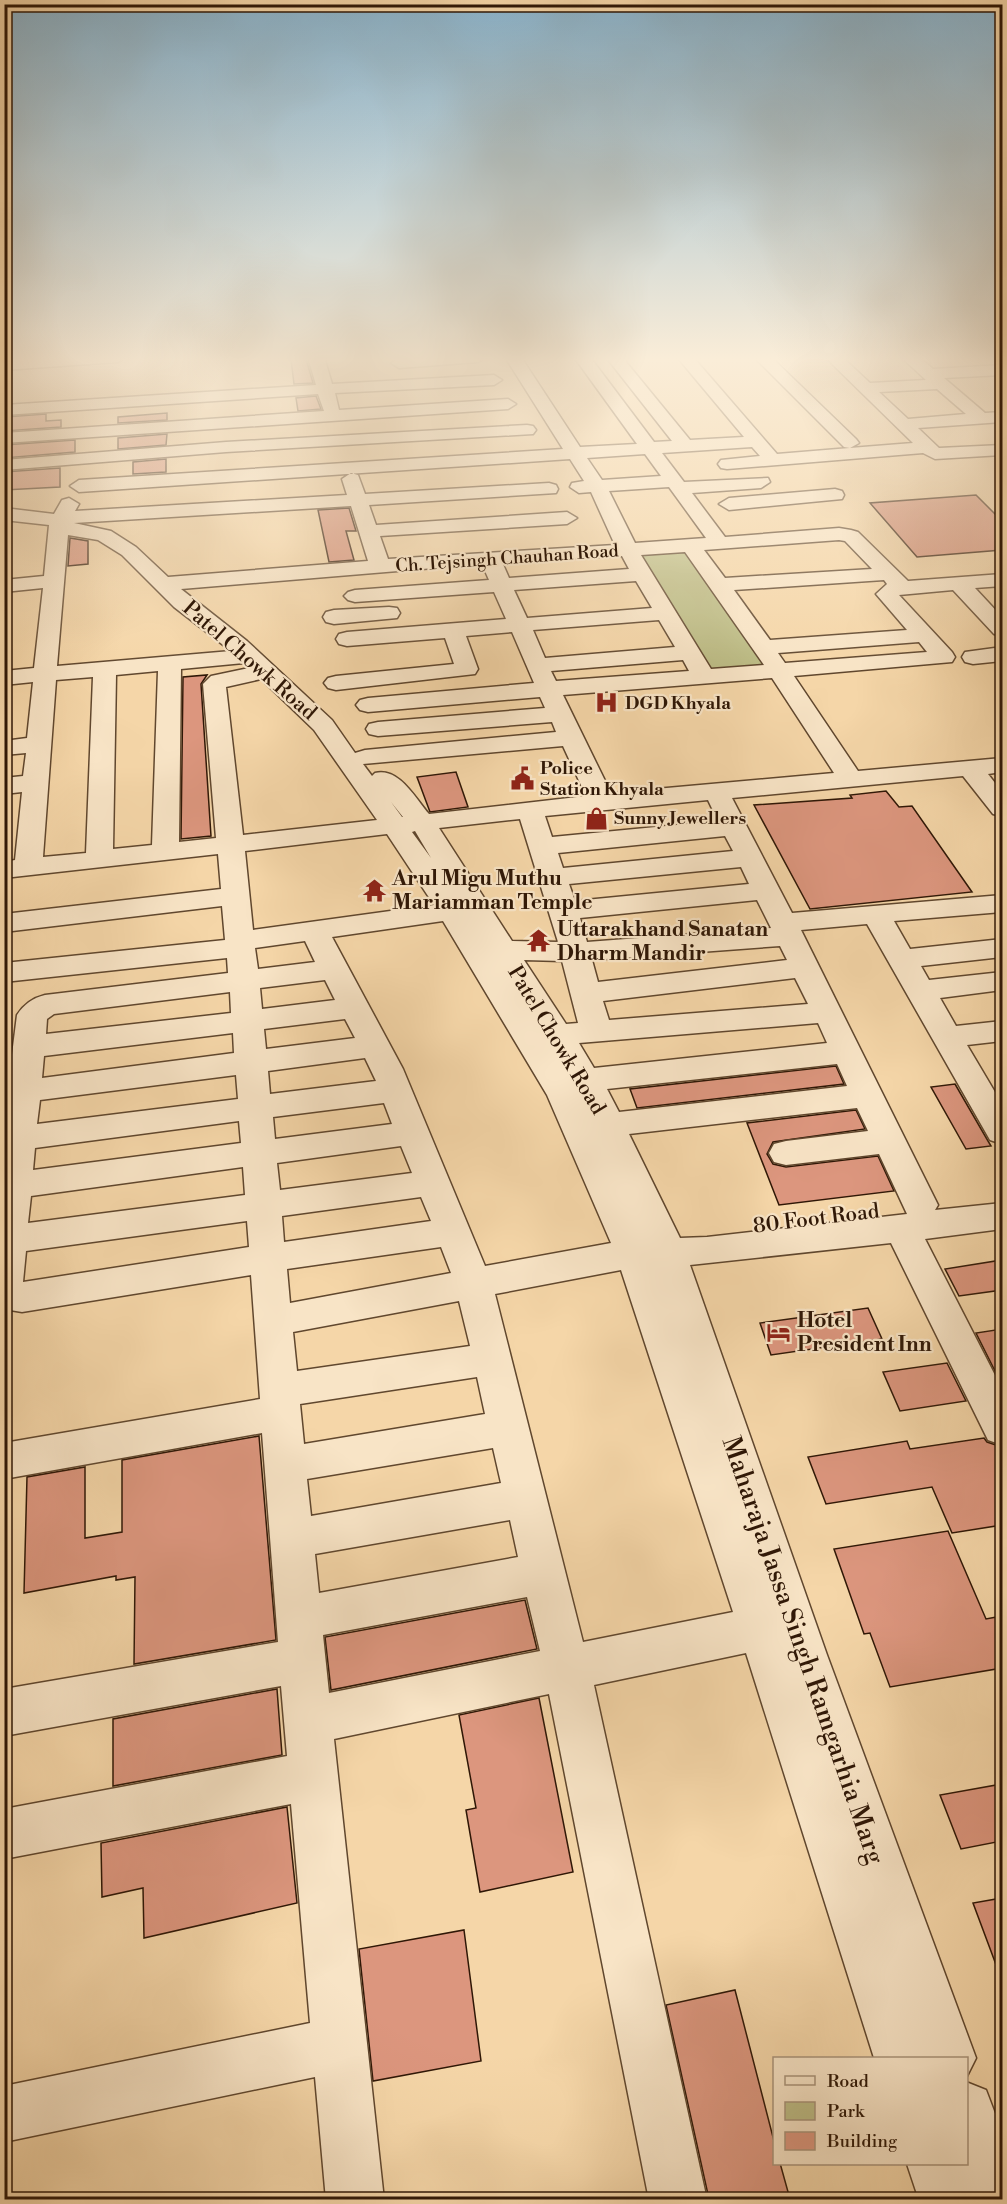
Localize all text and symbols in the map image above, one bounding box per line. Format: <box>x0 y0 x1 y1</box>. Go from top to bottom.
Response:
street label: Ch. Tejsingh Chauhan Road <box>395 539 620 578</box>
street label: Patel Chowk Road <box>177 595 322 726</box>
hospital icon: DGD Khyala <box>594 690 620 716</box>
place label: DGD Khyala <box>625 692 731 715</box>
place label: Police Station Khyala <box>540 757 664 801</box>
public building icon: Police Station Khyala <box>509 765 535 791</box>
shop icon: Sunny Jewellers <box>583 805 609 831</box>
place label: Sunny Jewellers <box>614 807 746 830</box>
place label: Arul Migu Muthu Mariamman Temple <box>391 866 592 916</box>
temple icon: Arul Migu Muthu Mariamman Temple <box>361 877 387 903</box>
place label: Uttarakhand Sanatan Dharm Mandir <box>557 917 768 967</box>
temple icon: Uttarakhand Sanatan Dharm Mandir <box>526 928 552 954</box>
street label: Patel Chowk Road <box>501 961 611 1120</box>
street label: 80 Foot Road <box>751 1198 881 1240</box>
place label: Hotel President Inn <box>797 1308 932 1358</box>
hotel icon: Hotel President Inn <box>766 1319 792 1345</box>
street label: Maharaja Jassa Singh Ramgarhia Marg <box>715 1432 892 1869</box>
legend <box>773 2057 968 2165</box>
text: Road <box>827 2070 870 2093</box>
text: Park <box>827 2100 866 2123</box>
text: Building <box>826 2130 898 2153</box>

